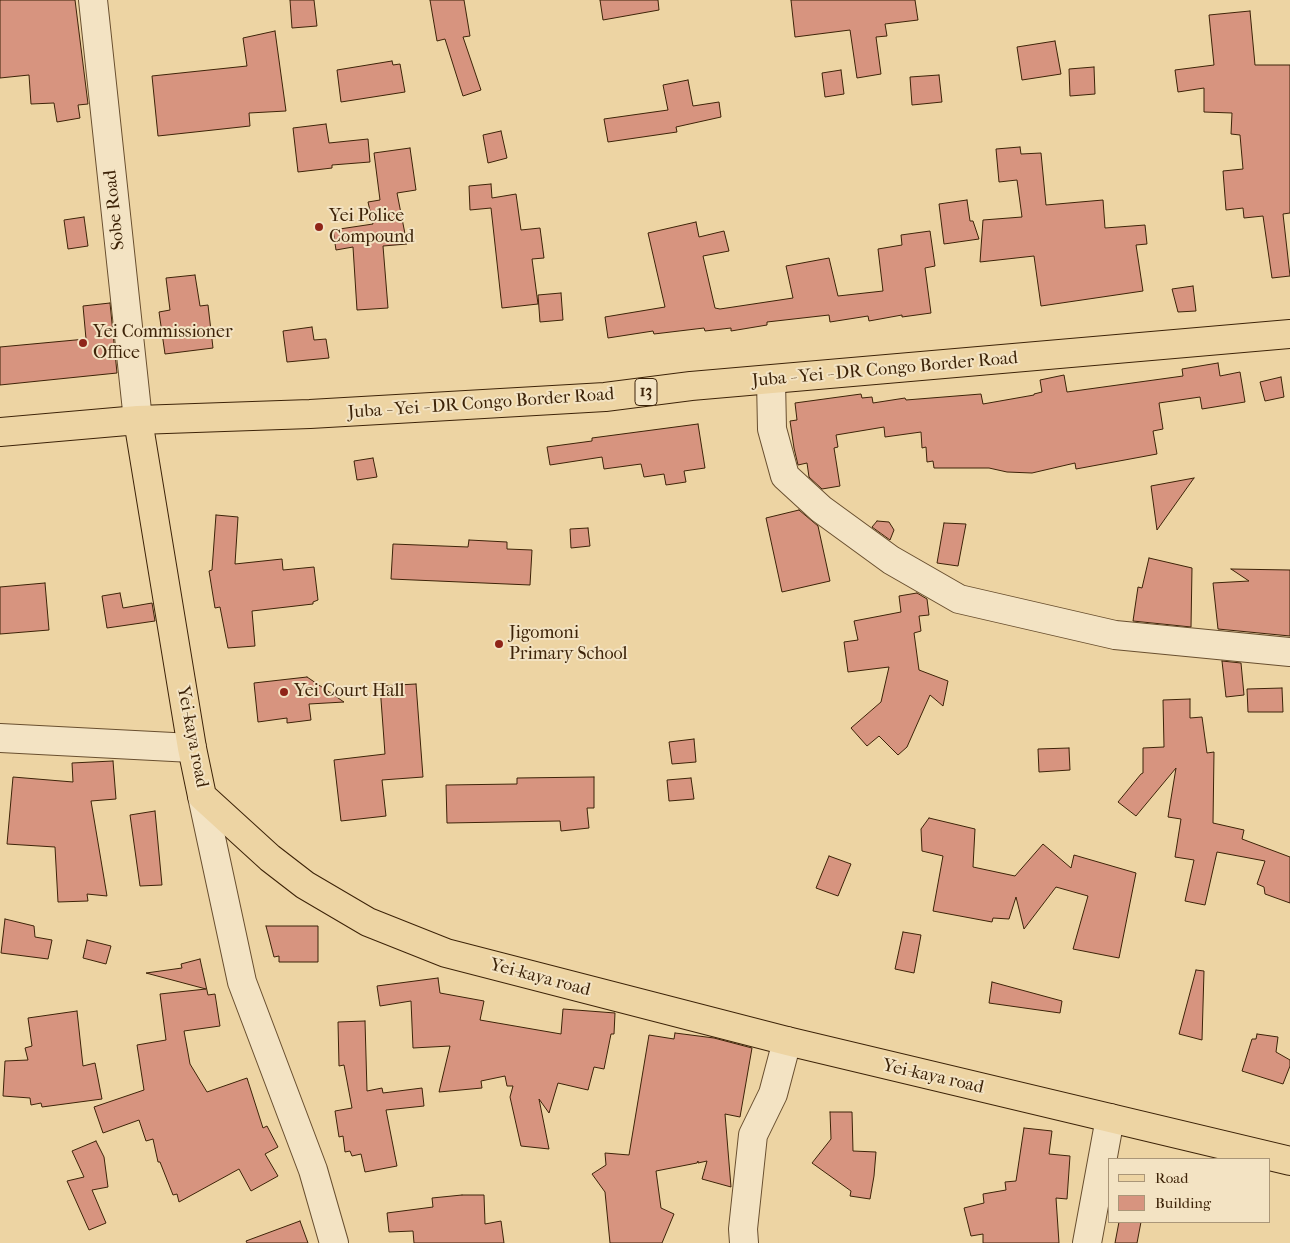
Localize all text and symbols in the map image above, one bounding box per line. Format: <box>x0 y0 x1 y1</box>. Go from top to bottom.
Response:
street label: Sobe Road <box>100 169 130 251</box>
place label: Yei Police Compound <box>329 206 414 248</box>
marker: Yei Police Compound <box>313 221 325 233</box>
place label: Yei Commissioner Office <box>93 322 233 364</box>
marker: Yei Commissioner Office <box>77 337 89 349</box>
street label: Juba - Yei - DR Congo Border Road <box>751 348 1019 392</box>
road number: 13 <box>635 378 657 406</box>
street label: Juba - Yei - DR Congo Border Road <box>347 384 615 424</box>
place label: Jigomoni Primary School <box>509 623 627 666</box>
marker: Jigomoni Primary School <box>493 638 505 650</box>
place label: Yei Court Hall <box>294 681 405 703</box>
street label: Yei-kaya road <box>172 684 212 790</box>
marker: Yei Court Hall <box>278 686 290 698</box>
street label: Yei-kaya road <box>487 954 593 1002</box>
street label: Yei-kaya road <box>880 1055 986 1099</box>
legend <box>1108 1158 1270 1223</box>
text: Road <box>1155 1169 1188 1187</box>
text: Building <box>1155 1194 1211 1212</box>

